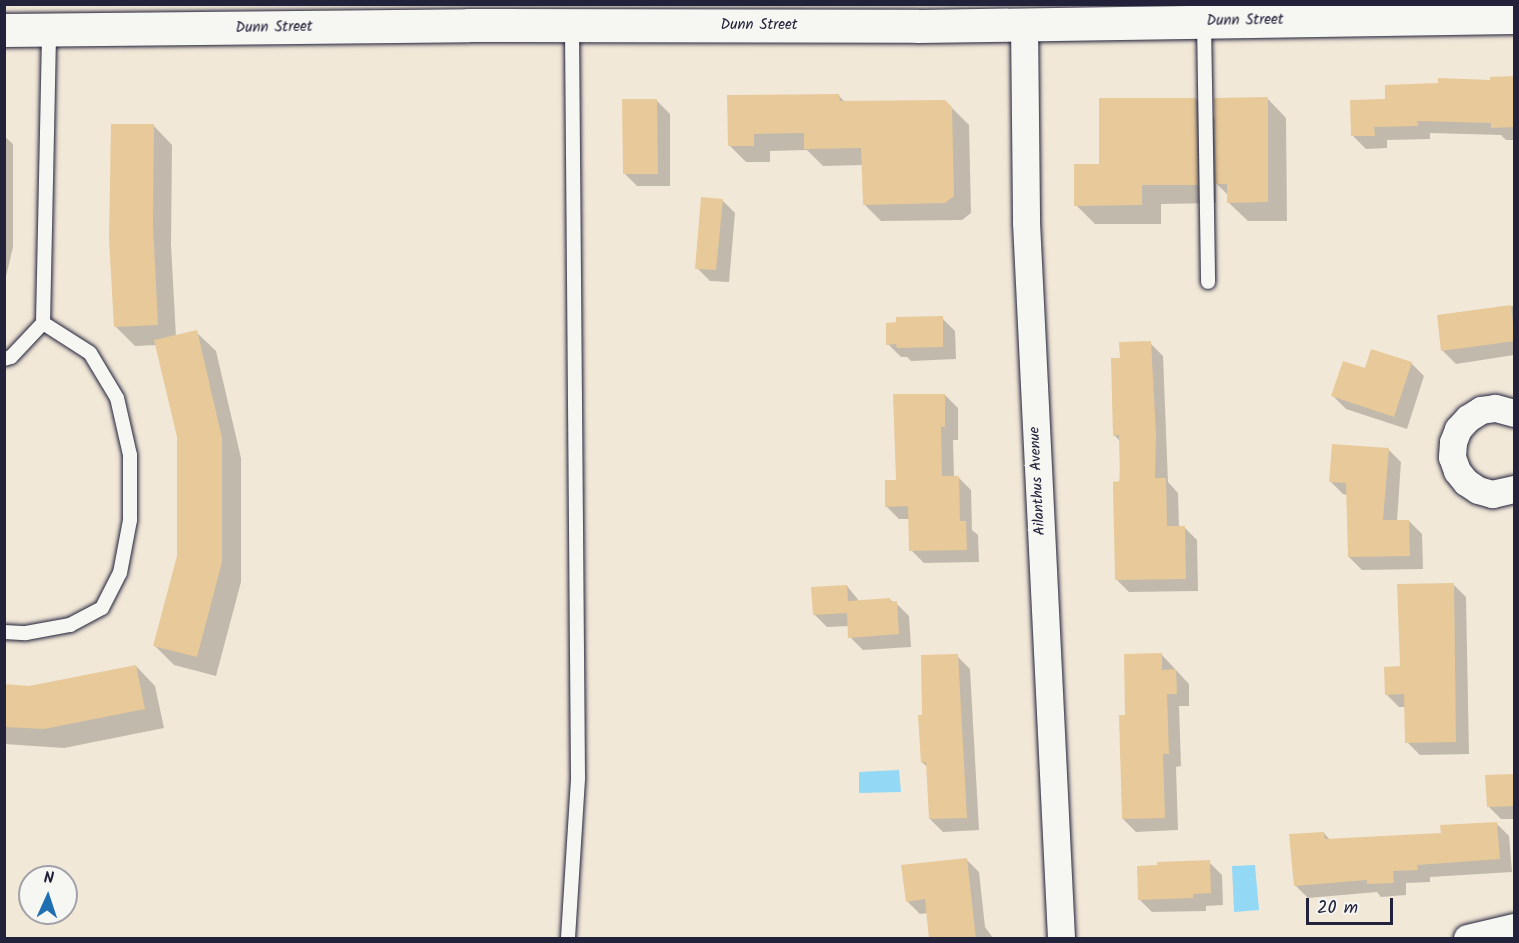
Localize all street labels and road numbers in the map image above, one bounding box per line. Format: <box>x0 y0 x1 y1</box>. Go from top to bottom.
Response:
street label: Dunn Street <box>1206 11 1284 31</box>
street label: Dunn Street <box>721 17 797 35</box>
street label: Dunn Street <box>235 18 313 38</box>
street label: Ailanthus Avenue <box>1026 426 1050 536</box>

